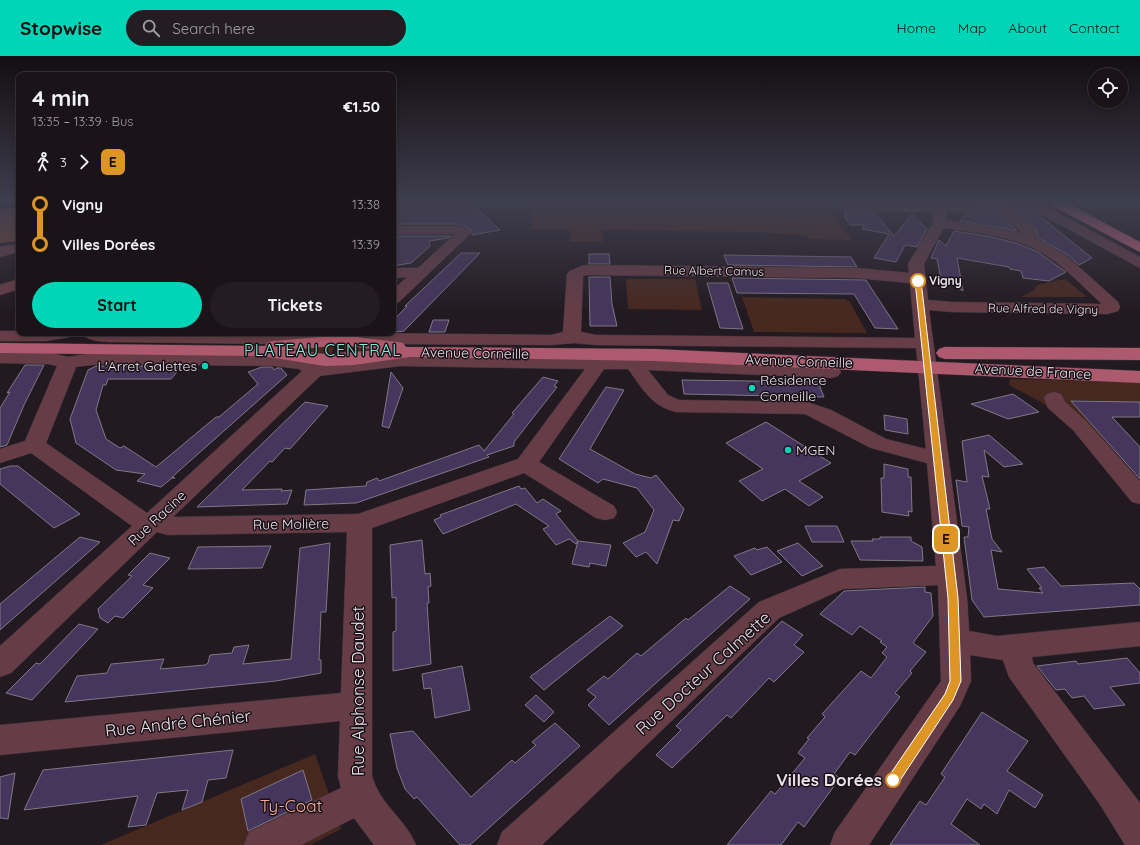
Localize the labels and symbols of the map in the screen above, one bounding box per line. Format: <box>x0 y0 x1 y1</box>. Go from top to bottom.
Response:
street label: Rue Albert Camus <box>664 262 764 279</box>
marker: Vigny <box>910 273 926 289</box>
place label: Vigny <box>929 273 962 288</box>
street label: Rue Alfred de Vigny <box>988 300 1098 317</box>
district label: PLATEAU CENTRAL <box>244 340 402 360</box>
street label: Avenue Corneille <box>421 343 529 363</box>
street label: Avenue Corneille <box>745 350 853 372</box>
place label: L'Arret Galettes <box>98 357 197 375</box>
street label: Avenue de France <box>974 359 1092 383</box>
marker: L'Arret Galettes <box>200 361 210 371</box>
place label: Résidence Corneille <box>760 371 827 405</box>
marker: Résidence Corneille <box>747 383 757 393</box>
place label: MGEN <box>796 441 835 459</box>
marker: MGEN <box>783 445 793 455</box>
street label: Rue Racine <box>124 486 190 550</box>
street label: Rue Molière <box>253 514 329 534</box>
line badge: E <box>933 526 959 552</box>
street label: Rue Alphonse Daudet <box>347 606 368 776</box>
street label: Rue Docteur Calmette <box>631 607 774 739</box>
street label: Rue André Chénier <box>104 704 252 741</box>
place label: Villes Dorées <box>776 769 882 790</box>
marker: Villes Dorées <box>885 772 901 788</box>
park label: Ty-Coat <box>260 795 322 816</box>

